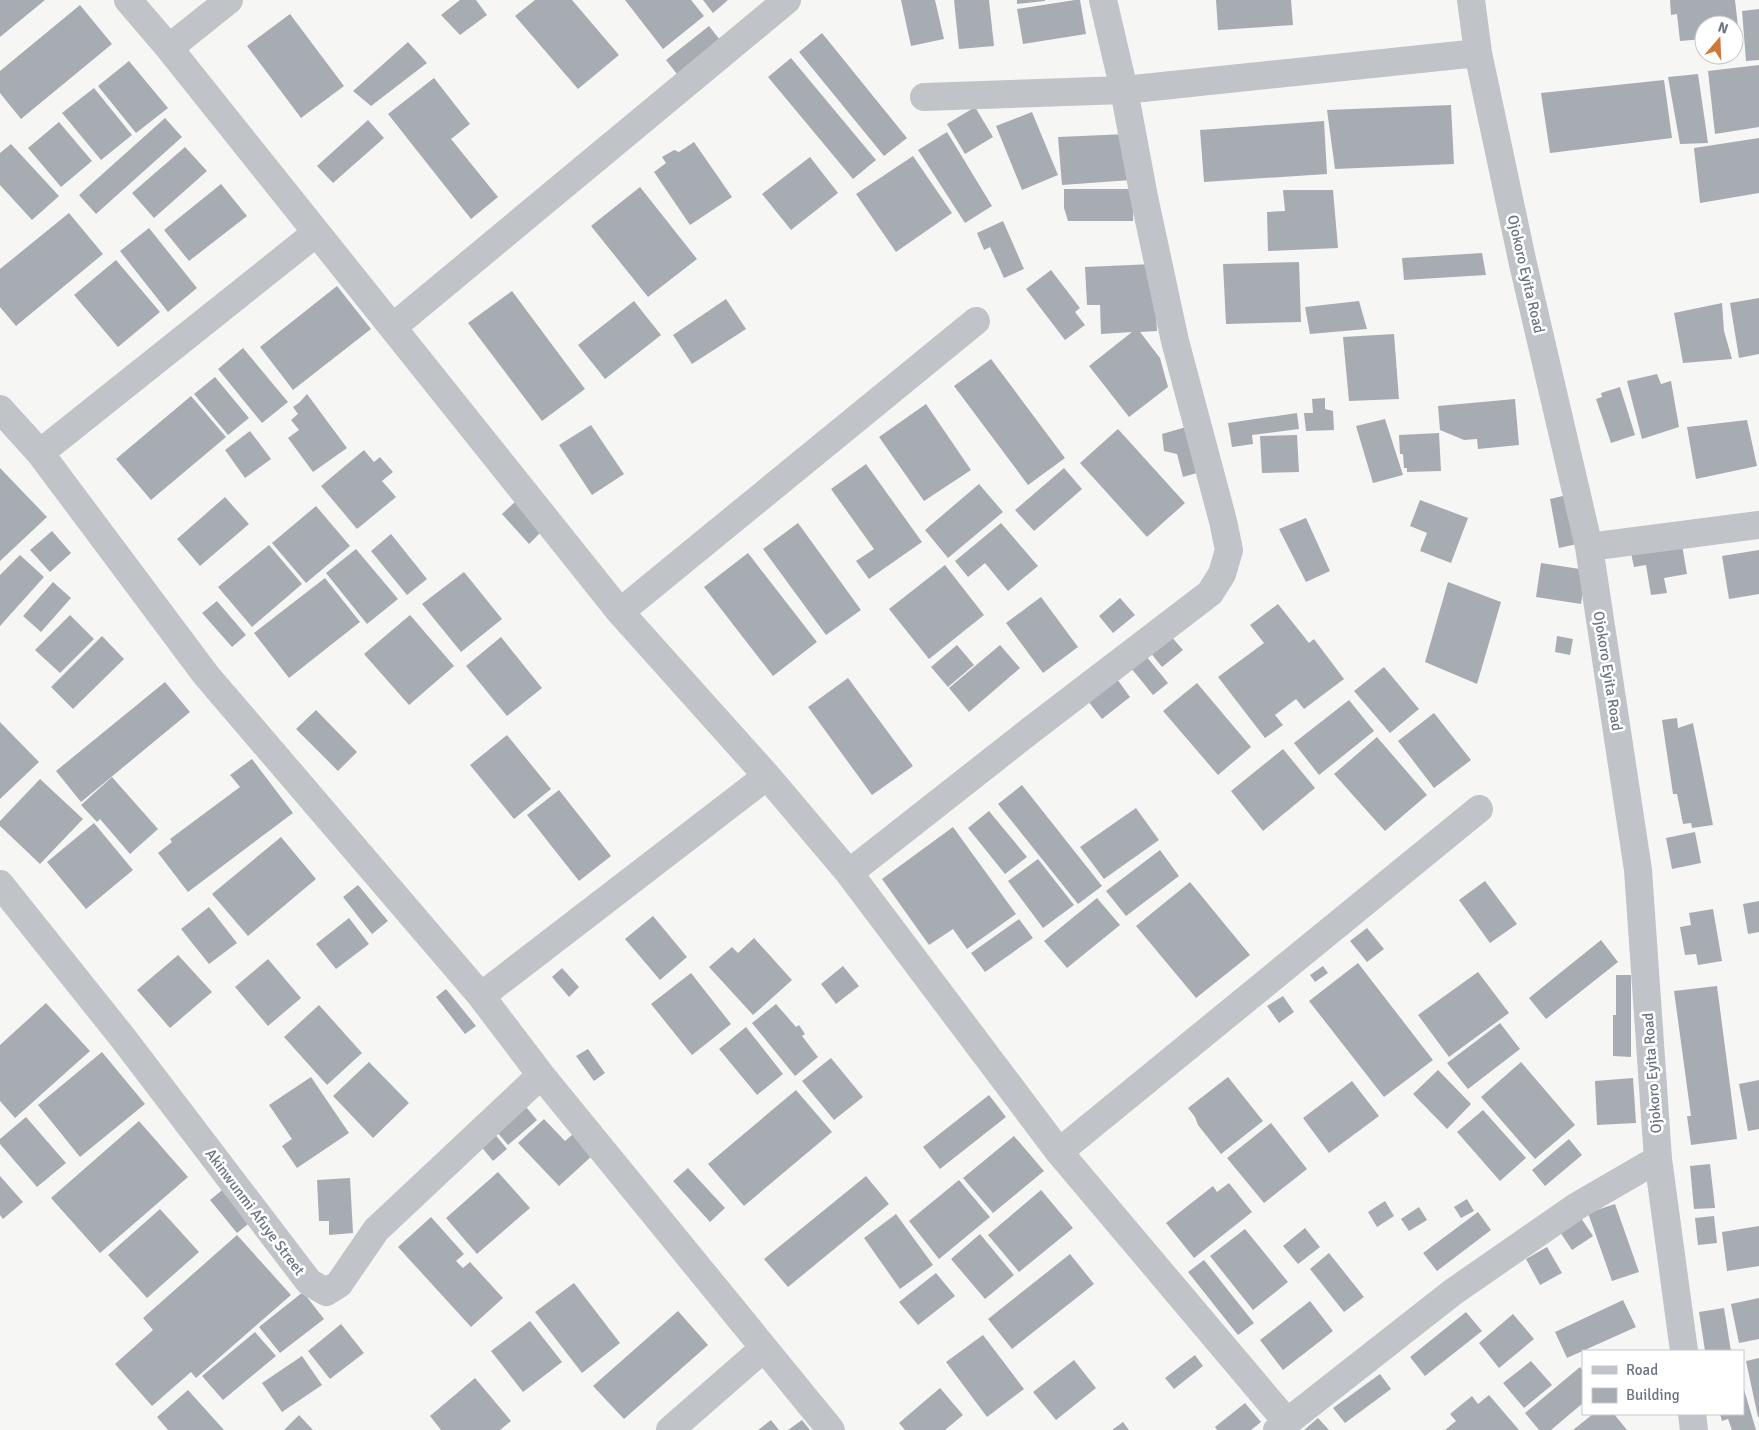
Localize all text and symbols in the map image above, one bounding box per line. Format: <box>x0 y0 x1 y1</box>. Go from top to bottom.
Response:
north arrow <box>1694 15 1744 65</box>
text: N <box>1716 19 1730 38</box>
street label: Ojokoro Eyita Road <box>1504 213 1548 335</box>
street label: Ojokoro Eyita Road <box>1590 610 1626 732</box>
street label: Ojokoro Eyita Road <box>1639 1012 1665 1134</box>
street label: Akinwunmi Afuye Street <box>201 1145 309 1279</box>
legend <box>1582 1350 1744 1415</box>
text: Road <box>1626 1361 1658 1379</box>
text: Building <box>1626 1386 1680 1404</box>

